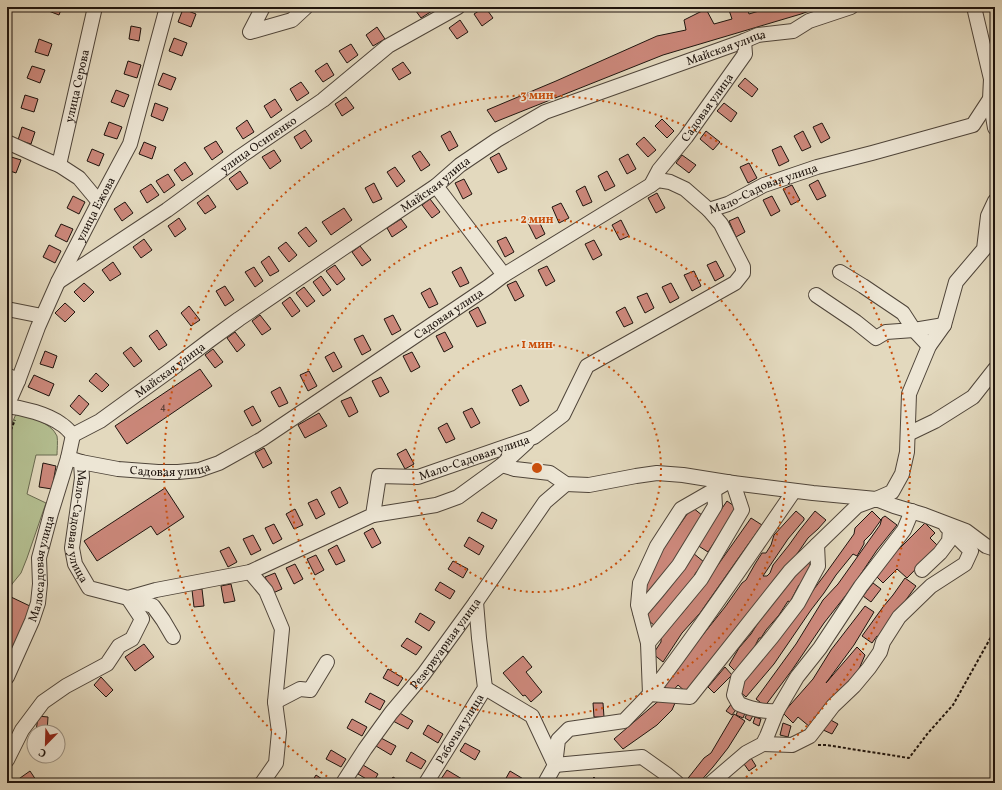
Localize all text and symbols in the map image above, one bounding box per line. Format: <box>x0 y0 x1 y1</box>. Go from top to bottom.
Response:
street label: Майская улица <box>684 27 767 70</box>
street label: улица Серова <box>62 48 94 124</box>
street label: Садовая улица <box>678 70 738 146</box>
text: 3 мин <box>520 88 554 104</box>
street label: улица Осипенко <box>217 113 300 178</box>
street label: Майская улица <box>398 153 474 217</box>
street label: Мало-Садовая улица <box>707 160 820 218</box>
street label: улица Ежова <box>73 175 120 245</box>
text: 2 мин <box>520 212 554 228</box>
street label: Садовая улица <box>411 285 487 344</box>
text: 1 мин <box>521 337 553 353</box>
street label: Майская улица <box>132 339 209 402</box>
house number: 4 <box>160 400 166 414</box>
street label: Мало-Садовая улица <box>417 432 532 485</box>
street label: Садовая улица <box>129 460 213 481</box>
centre of rings <box>530 461 544 475</box>
street label: Мало-Садовая улица <box>63 469 91 586</box>
street label: Малосадовая улица <box>25 514 59 624</box>
street label: Резервуарная улица <box>407 595 485 693</box>
street label: Рабочая улица <box>433 691 489 767</box>
north arrow <box>26 724 66 764</box>
text: С <box>36 744 49 760</box>

